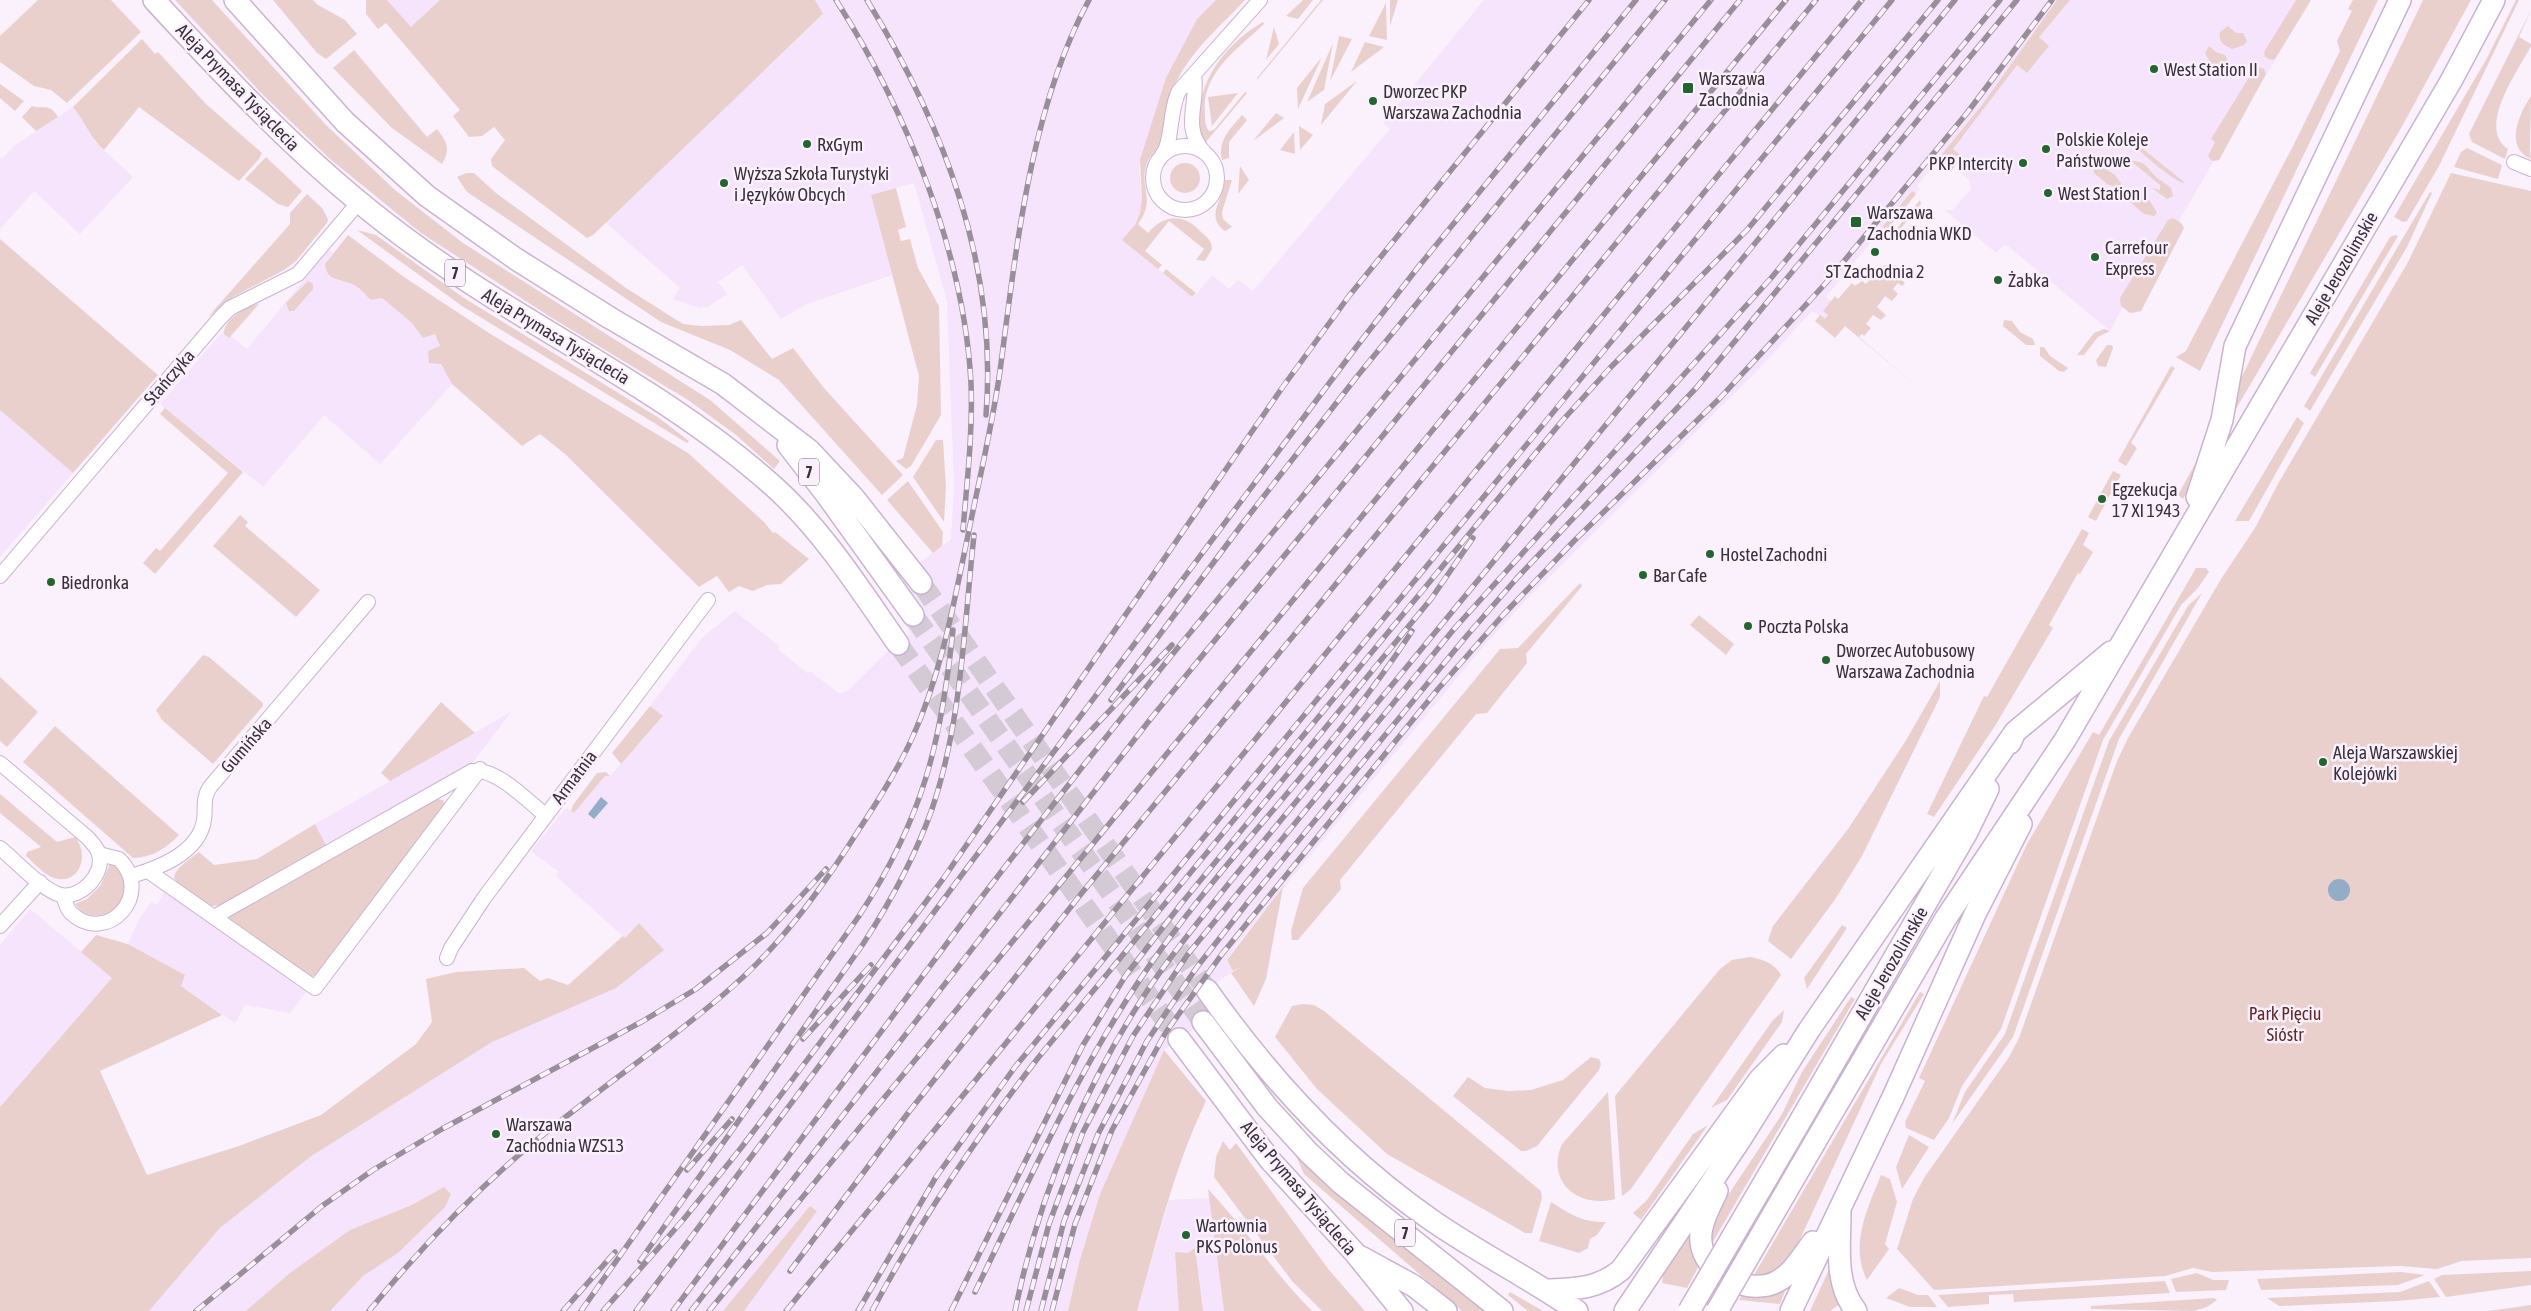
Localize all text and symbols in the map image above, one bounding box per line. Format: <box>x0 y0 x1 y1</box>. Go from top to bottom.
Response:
street label: Aleja Prymasa Tysiąclecia <box>172 19 304 155</box>
place label: West Station II <box>2164 59 2258 80</box>
marker: West Station II <box>2148 63 2160 75</box>
place label: Warszawa Zachodnia <box>1699 68 1769 110</box>
place label: Dworzec PKP Warszawa Zachodnia <box>1383 81 1522 123</box>
marker: Warszawa Zachodnia <box>1681 81 1695 95</box>
marker: Dworzec PKP Warszawa Zachodnia <box>1367 95 1379 107</box>
place label: Polskie Koleje Państwowe <box>2056 129 2148 171</box>
place label: RxGym <box>817 134 863 155</box>
marker: RxGym <box>801 138 813 150</box>
marker: Polskie Koleje Państwowe <box>2040 143 2052 155</box>
place label: PKP Intercity <box>1929 153 2013 174</box>
marker: PKP Intercity <box>2017 157 2029 169</box>
place label: Wyższa Szkoła Turystyki i Języków Obcych <box>734 163 889 205</box>
marker: Wyższa Szkoła Turystyki i Języków Obcych <box>718 177 730 189</box>
place label: West Station I <box>2058 183 2147 204</box>
marker: West Station I <box>2042 187 2054 199</box>
place label: Warszawa Zachodnia WKD <box>1867 202 1972 244</box>
street label: Aleje Jerozolimskie <box>2300 208 2382 328</box>
marker: Warszawa Zachodnia WKD <box>1849 215 1863 229</box>
place label: Carrefour Express <box>2105 237 2168 279</box>
marker: ST Zachodnia 2 <box>1869 246 1881 258</box>
marker: Carrefour Express <box>2089 251 2101 263</box>
road number: 7 <box>445 260 465 286</box>
place label: ST Zachodnia 2 <box>1826 261 1924 282</box>
place label: Żabka <box>2008 270 2049 291</box>
marker: Żabka <box>1992 274 2004 286</box>
street label: Aleja Prymasa Tysiąclecia <box>478 284 634 388</box>
street label: Stańczyka <box>139 345 199 409</box>
road number: 7 <box>799 458 819 486</box>
place label: Egzekucja 17 XI 1943 <box>2112 479 2180 521</box>
marker: Egzekucja 17 XI 1943 <box>2096 493 2108 505</box>
place label: Hostel Zachodni <box>1720 544 1827 565</box>
marker: Hostel Zachodni <box>1704 548 1716 560</box>
place label: Bar Cafe <box>1653 565 1707 586</box>
marker: Bar Cafe <box>1637 569 1649 581</box>
place label: Biedronka <box>61 572 129 593</box>
marker: Biedronka <box>45 576 57 588</box>
place label: Poczta Polska <box>1758 616 1849 637</box>
marker: Poczta Polska <box>1742 620 1754 632</box>
place label: Dworzec Autobusowy Warszawa Zachodnia <box>1836 640 1975 682</box>
marker: Dworzec Autobusowy Warszawa Zachodnia <box>1820 654 1832 666</box>
street label: Gumińska <box>216 713 276 777</box>
place label: Aleja Warszawskiej Kolejówki <box>2333 742 2458 784</box>
street label: Armatnia <box>547 746 601 808</box>
marker: Aleja Warszawskiej Kolejówki <box>2317 756 2329 768</box>
street label: Aleje Jerozolimskie <box>1850 903 1932 1023</box>
park label: Park Pięciu Sióstr <box>2249 1003 2321 1045</box>
place label: Warszawa Zachodnia WZS13 <box>506 1114 624 1156</box>
street label: Aleja Prymasa Tysiąclecia <box>1237 1117 1361 1259</box>
marker: Warszawa Zachodnia WZS13 <box>490 1128 502 1140</box>
place label: Wartownia PKS Polonus <box>1196 1215 1278 1257</box>
road number: 7 <box>1395 1220 1415 1246</box>
marker: Wartownia PKS Polonus <box>1180 1229 1192 1241</box>

